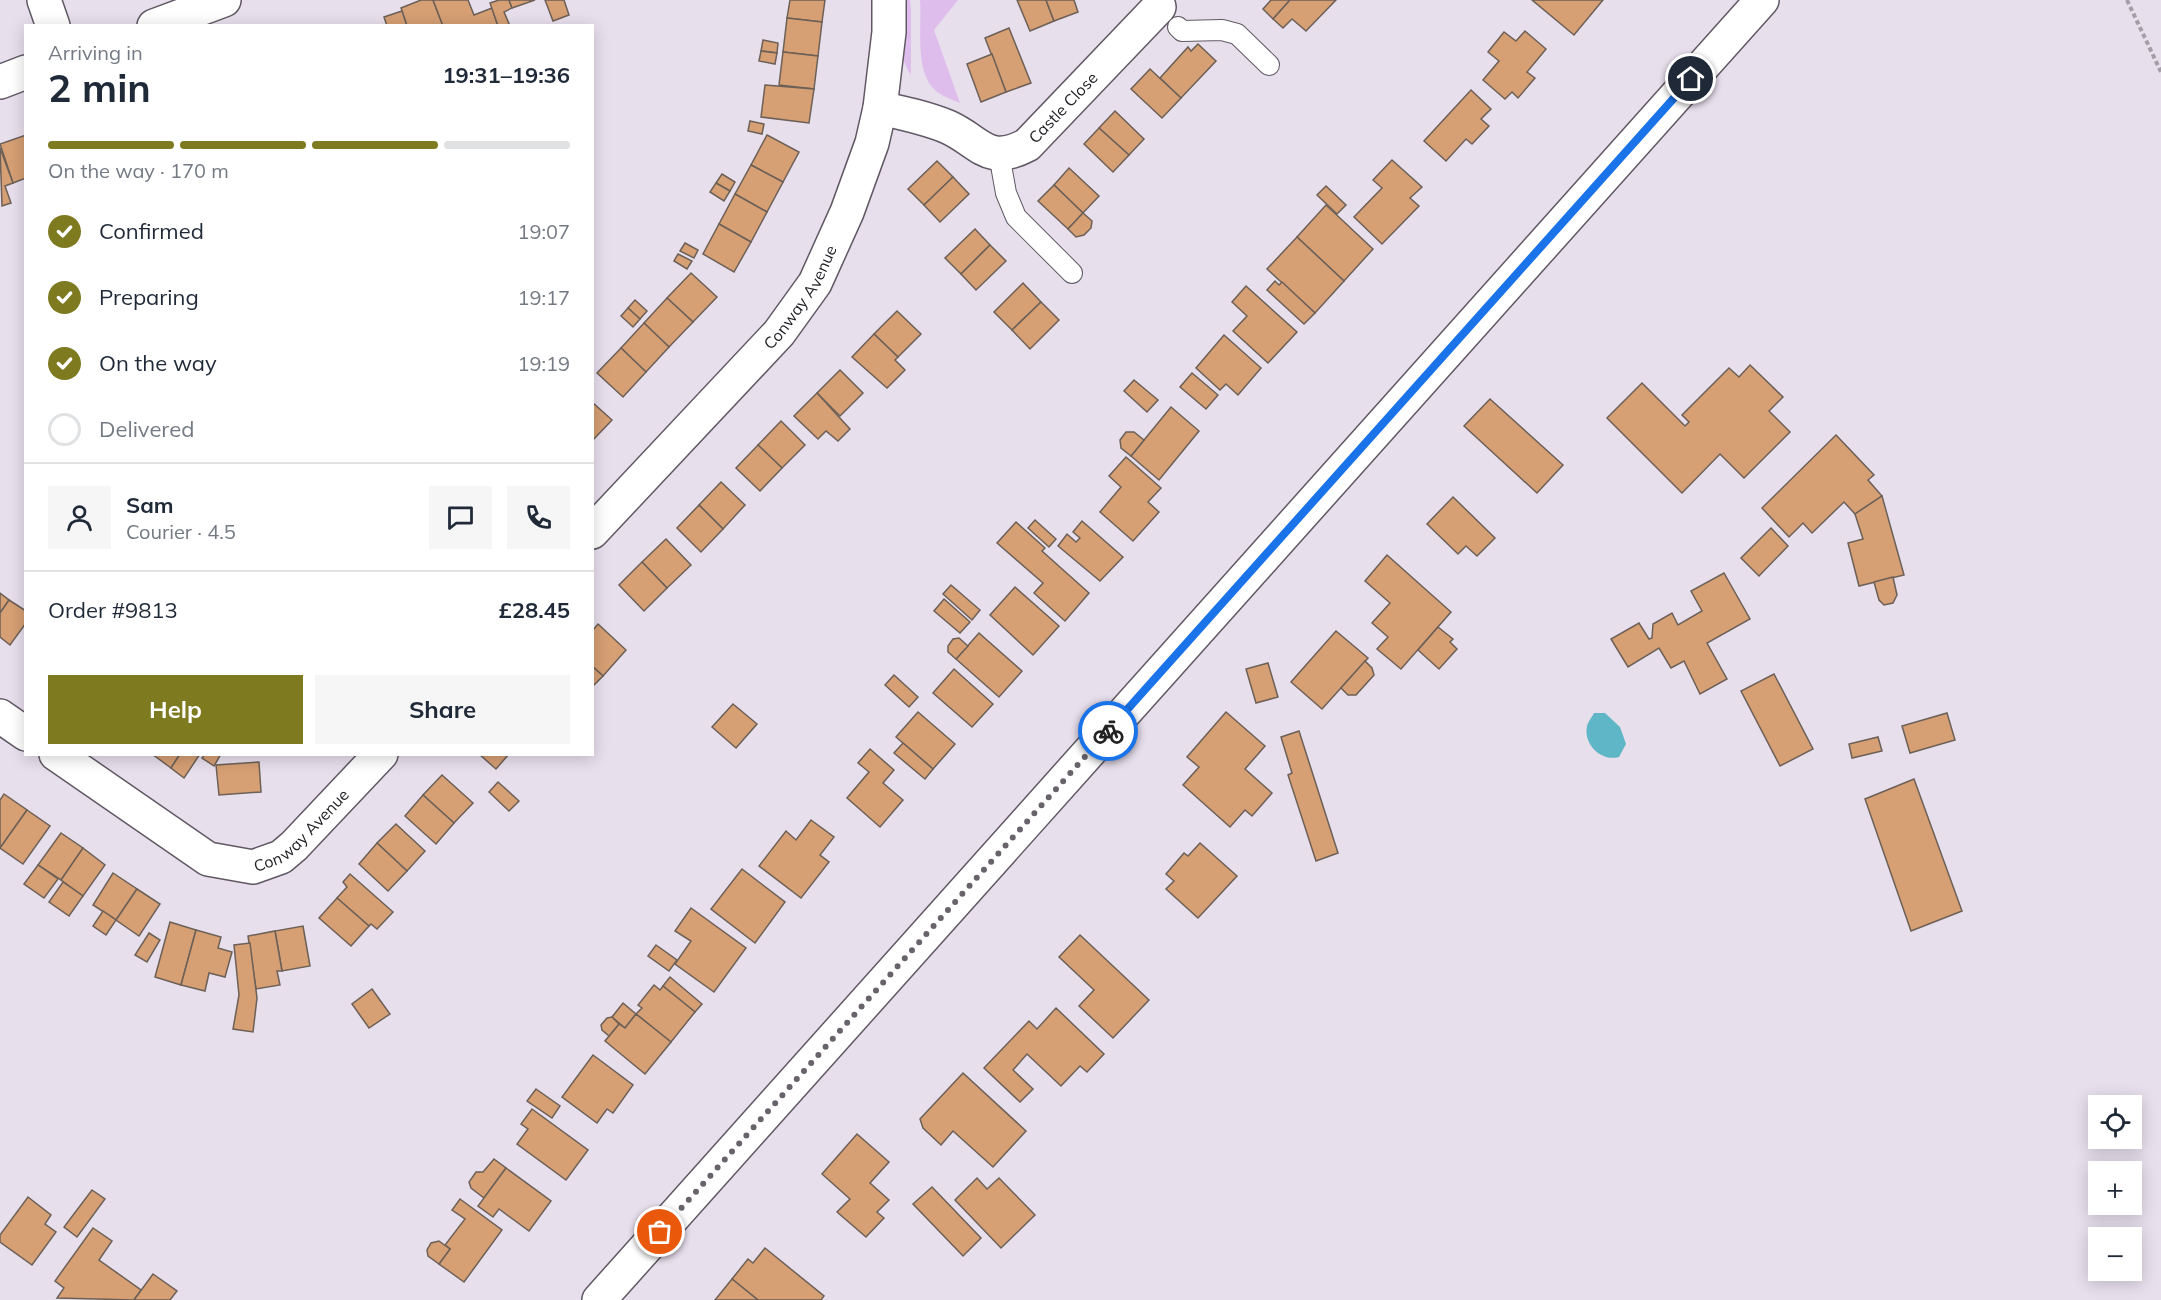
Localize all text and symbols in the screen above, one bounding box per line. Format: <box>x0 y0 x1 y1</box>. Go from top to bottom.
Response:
text: Arriving in <box>48 40 143 65</box>
pin <box>1665 53 1716 104</box>
text: 19:31–19:36 <box>442 61 570 89</box>
icon: home <box>1674 62 1707 95</box>
text: 2 min <box>48 63 151 112</box>
street label: Castle Close <box>1024 68 1102 147</box>
text: On the way · 170 m <box>48 158 229 183</box>
icon: check <box>48 215 81 248</box>
text: Confirmed <box>99 217 204 245</box>
text: 19:07 <box>517 219 570 244</box>
street label: Conway Avenue <box>759 242 841 353</box>
icon: check <box>48 281 81 314</box>
text: Preparing <box>99 283 199 311</box>
text: 19:17 <box>517 285 570 310</box>
icon: check <box>48 347 81 380</box>
text: On the way <box>99 349 217 377</box>
text: 19:19 <box>517 351 570 376</box>
text: Delivered <box>99 415 194 443</box>
button: person <box>48 486 111 549</box>
button: chat <box>429 486 492 549</box>
button: phone <box>507 486 570 549</box>
text: Sam <box>126 491 174 519</box>
text: Courier · 4.5 <box>126 519 236 544</box>
text: Order #9813 <box>48 596 178 624</box>
text: £28.45 <box>499 596 570 624</box>
button: Help <box>48 675 303 744</box>
button: Share <box>315 675 570 744</box>
courier <box>1078 701 1138 761</box>
icon: bike <box>1092 715 1125 748</box>
street label: Conway Avenue <box>251 785 353 876</box>
map controls <box>2088 1095 2142 1281</box>
button: locate <box>2088 1095 2142 1149</box>
button: + <box>2088 1161 2142 1215</box>
pin <box>634 1206 685 1257</box>
icon: bag <box>643 1215 676 1248</box>
button: − <box>2088 1227 2142 1281</box>

